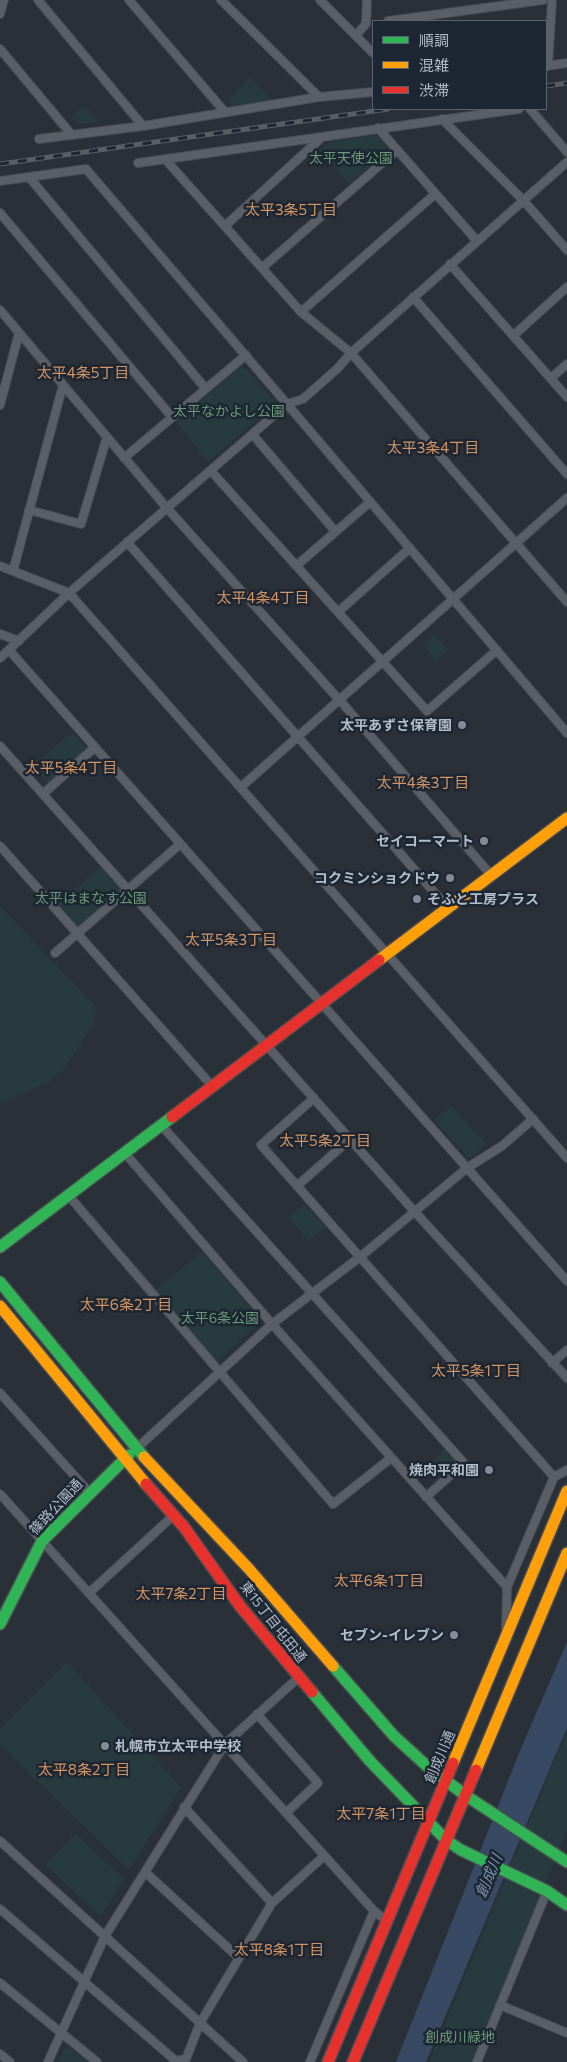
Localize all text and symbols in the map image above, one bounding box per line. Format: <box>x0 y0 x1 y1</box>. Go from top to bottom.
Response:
legend <box>372 20 547 110</box>
text: 順調 <box>419 31 449 49</box>
text: 混雑 <box>419 56 449 74</box>
text: 渋滞 <box>419 81 449 99</box>
park label: 太平天使公園 <box>309 150 393 166</box>
district label: 太平3条5丁目 <box>245 201 337 219</box>
district label: 太平4条5丁目 <box>37 364 129 382</box>
park label: 太平なかよし公園 <box>173 403 285 419</box>
district label: 太平3条4丁目 <box>387 439 479 457</box>
district label: 太平4条4丁目 <box>217 589 309 607</box>
place label: 太平あずさ保育園 <box>340 717 452 733</box>
marker: 太平あずさ保育園 <box>456 719 468 731</box>
district label: 太平5条4丁目 <box>25 759 117 777</box>
district label: 太平4条3丁目 <box>377 774 469 792</box>
place label: セイコーマート <box>376 833 474 849</box>
marker: セイコーマート <box>478 835 490 847</box>
place label: コクミンショクドウ <box>314 870 440 886</box>
marker: コクミンショクドウ <box>444 872 456 884</box>
park label: 太平はまなす公園 <box>35 890 147 906</box>
place label: そふと工房プラス <box>427 891 539 907</box>
marker: そふと工房プラス <box>411 893 423 905</box>
district label: 太平5条3丁目 <box>185 931 277 949</box>
district label: 太平5条2丁目 <box>279 1132 371 1150</box>
district label: 太平6条2丁目 <box>80 1296 172 1314</box>
park label: 太平6条公園 <box>181 1310 259 1326</box>
district label: 太平5条1丁目 <box>431 1362 521 1380</box>
place label: 焼肉平和園 <box>409 1462 479 1478</box>
marker: 焼肉平和園 <box>483 1464 495 1476</box>
street label: 篠路公園通 <box>26 1476 86 1538</box>
district label: 太平6条1丁目 <box>334 1572 424 1590</box>
street label: 東15丁目屯田通 <box>236 1578 310 1666</box>
district label: 太平7条2丁目 <box>135 1585 227 1603</box>
place label: セブン-イレブン <box>340 1627 444 1643</box>
marker: セブン-イレブン <box>448 1629 460 1641</box>
street label: 創成川通 <box>421 1728 459 1786</box>
place label: 札幌市立太平中学校 <box>115 1738 241 1754</box>
marker: 札幌市立太平中学校 <box>99 1740 111 1752</box>
district label: 太平8条2丁目 <box>38 1761 130 1779</box>
district label: 太平7条1丁目 <box>336 1805 426 1823</box>
water label: 創成川 <box>472 1852 506 1900</box>
district label: 太平8条1丁目 <box>234 1941 324 1959</box>
park label: 創成川緑地 <box>425 2029 495 2045</box>

